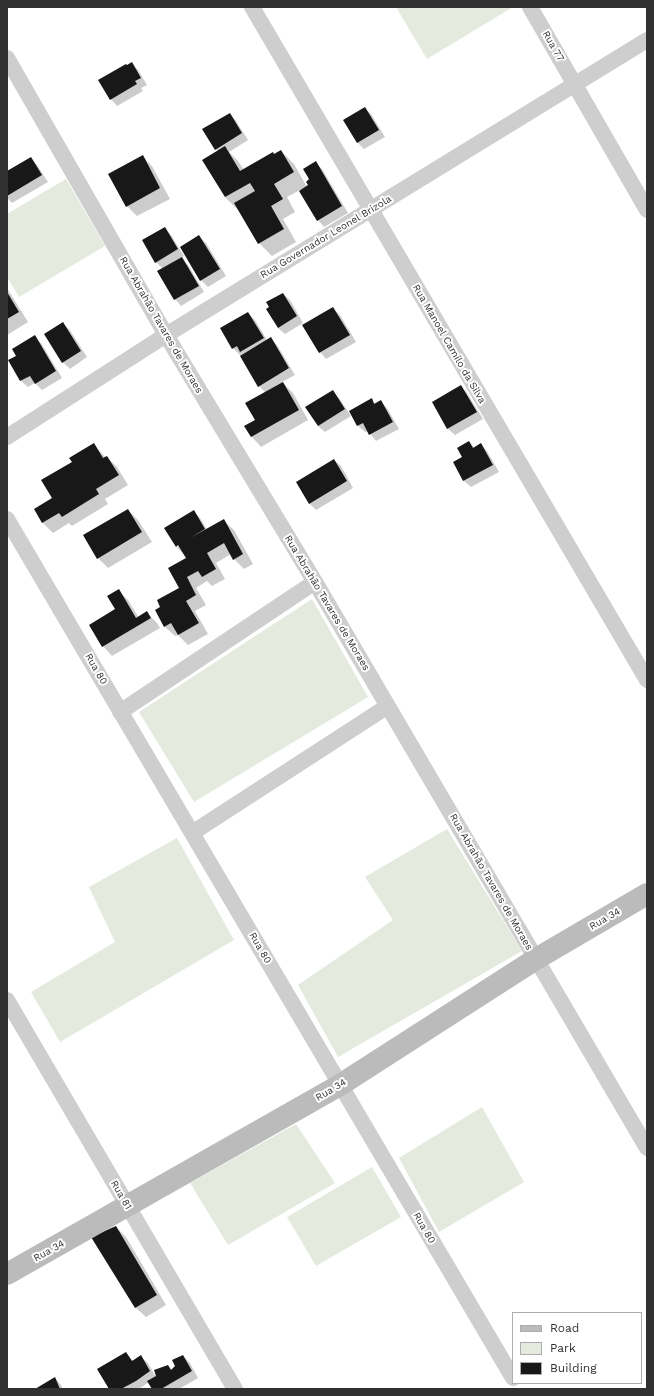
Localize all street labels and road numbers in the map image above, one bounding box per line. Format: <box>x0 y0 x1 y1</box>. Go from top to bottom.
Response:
street label: Rua 77 <box>540 29 566 63</box>
street label: Rua Governador Leonel Brizola <box>258 193 394 281</box>
street label: Rua Abrahão Tavares de Moraes <box>117 255 205 395</box>
street label: Rua Manoel Camilo da Silva <box>410 282 488 406</box>
street label: Rua Abrahão Tavares de Moraes <box>282 533 372 673</box>
street label: Rua 80 <box>82 651 110 687</box>
street label: Rua Abrahão Tavares de Moraes <box>447 812 535 952</box>
street label: Rua 34 <box>587 905 623 933</box>
street label: Rua 80 <box>246 930 274 966</box>
street label: Rua 34 <box>313 1076 349 1104</box>
street label: Rua 81 <box>108 1178 134 1212</box>
street label: Rua 80 <box>410 1210 438 1246</box>
street label: Rua 34 <box>31 1238 67 1264</box>

